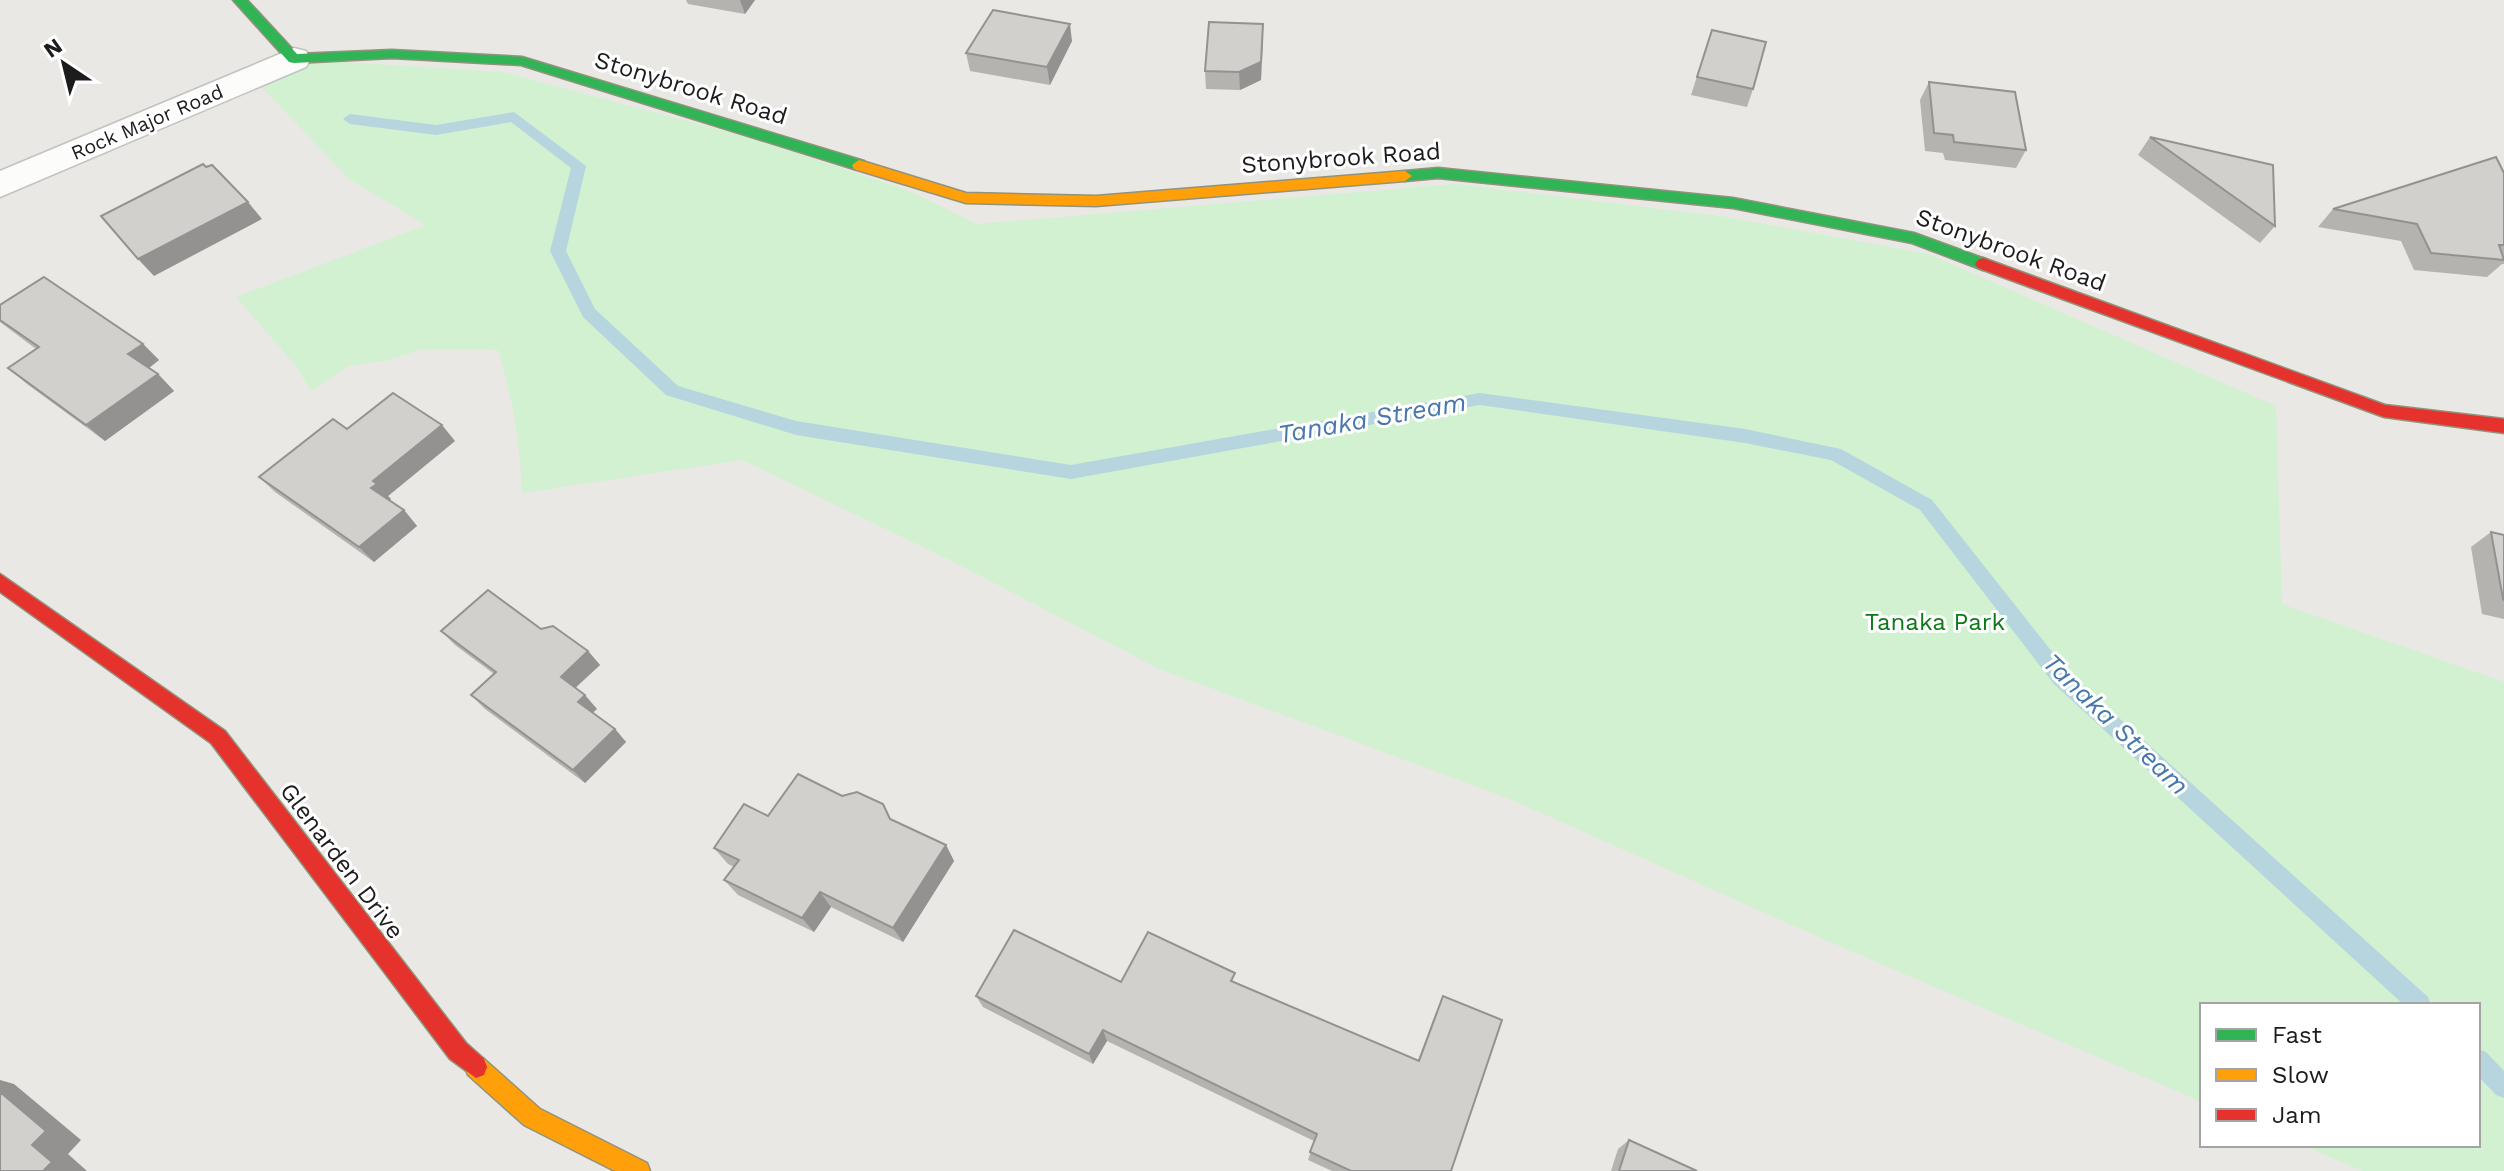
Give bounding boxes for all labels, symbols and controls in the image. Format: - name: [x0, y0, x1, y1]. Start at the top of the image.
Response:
- north arrow: [24, 24, 104, 104]
- text: N: [39, 33, 67, 63]
- street label: Stonybrook Road: [591, 45, 791, 131]
- street label: Rock Major Road: [67, 79, 227, 165]
- street label: Stonybrook Road: [1240, 137, 1442, 179]
- street label: Stonybrook Road: [1912, 203, 2110, 297]
- water label: Tanaka Stream: [1276, 387, 1468, 449]
- park label: Tanaka Park: [1865, 608, 2006, 636]
- water label: Tanaka Stream: [2037, 647, 2195, 801]
- street label: Glenarden Drive: [274, 777, 410, 945]
- legend: [2200, 1003, 2480, 1147]
- text: Fast: [2272, 1021, 2322, 1049]
- text: Slow: [2272, 1061, 2329, 1089]
- text: Jam: [2272, 1101, 2322, 1129]

